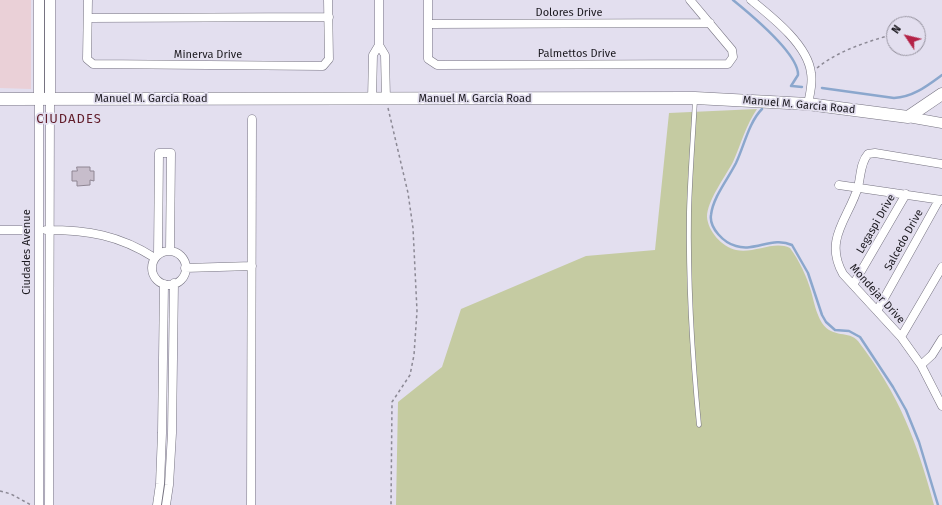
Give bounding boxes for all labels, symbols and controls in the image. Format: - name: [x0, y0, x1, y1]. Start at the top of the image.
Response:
- street label: Dolores Drive: [536, 6, 602, 20]
- north arrow: [886, 16, 926, 56]
- text: N: [889, 23, 904, 36]
- street label: Palmettos Drive: [538, 47, 616, 61]
- street label: Minerva Drive: [174, 48, 242, 62]
- street label: Manuel M. Garcia Road: [94, 92, 208, 106]
- street label: Manuel M. Garcia Road: [418, 92, 532, 106]
- street label: Manuel M. Garcia Road: [742, 93, 856, 117]
- district label: CIUDADES: [36, 111, 102, 127]
- street label: Legaspi Drive: [854, 192, 898, 256]
- street label: Salcedo Drive: [882, 207, 926, 273]
- street label: Ciudades Avenue: [20, 209, 34, 295]
- street label: Mondejar Drive: [847, 261, 907, 327]

